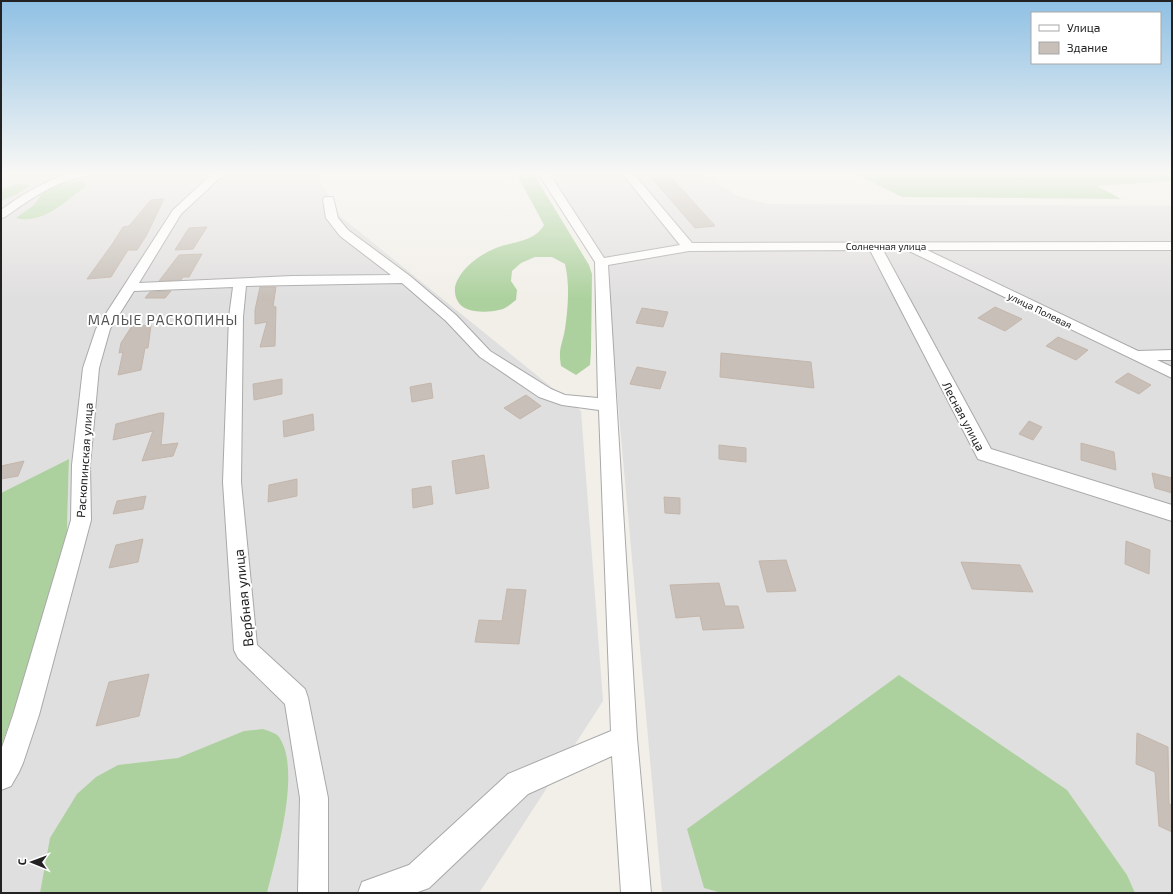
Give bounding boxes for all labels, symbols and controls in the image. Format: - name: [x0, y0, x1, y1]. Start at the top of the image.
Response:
- legend: [1031, 12, 1161, 64]
- text: Улица: [1067, 20, 1100, 34]
- text: Здание: [1067, 40, 1108, 54]
- street label: Солнечная улица: [846, 240, 926, 253]
- street label: улица Полевая: [1005, 289, 1074, 332]
- district label: МАЛЫЕ РАСКОПИНЫ: [88, 311, 238, 328]
- street label: Лесная улица: [939, 379, 988, 454]
- street label: Раскопинская улица: [73, 402, 96, 518]
- street label: Вербная улица: [229, 548, 257, 648]
- north arrow: [12, 842, 52, 882]
- text: С: [15, 858, 28, 865]

